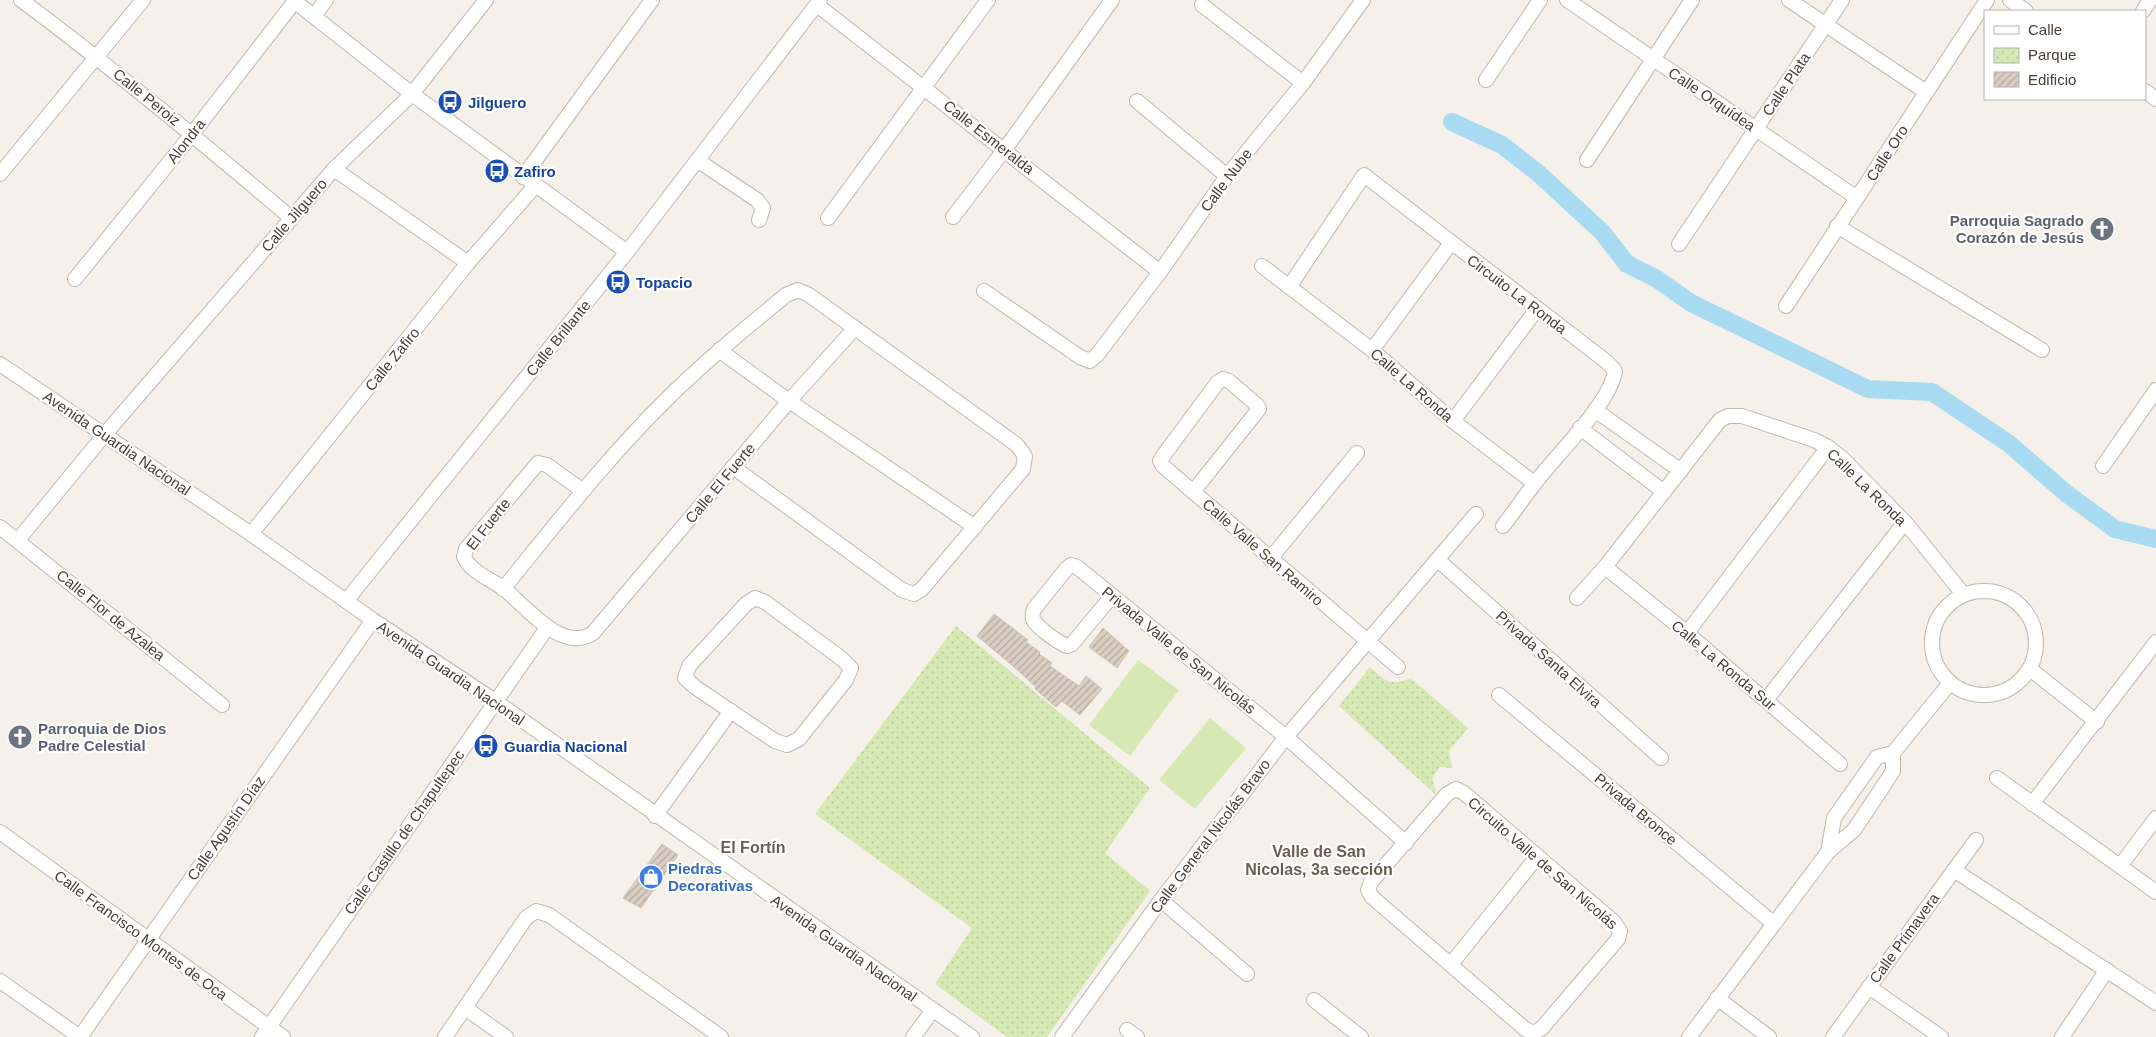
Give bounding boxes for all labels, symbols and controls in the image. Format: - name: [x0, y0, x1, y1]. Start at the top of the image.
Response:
- legend: [1984, 10, 2146, 100]
- text: Calle: [2028, 21, 2062, 38]
- text: Parque: [2028, 46, 2076, 63]
- street label: Calle Plata: [1759, 49, 1814, 119]
- street label: Calle Orquídea: [1665, 64, 1759, 135]
- street label: Calle Peroiz: [110, 65, 184, 129]
- text: Edificio: [2028, 71, 2076, 88]
- bus stop icon: Jilguero: [437, 89, 463, 115]
- place label: Jilguero: [468, 94, 526, 111]
- street label: Calle Esmeralda: [940, 96, 1038, 178]
- street label: Alondra: [163, 115, 209, 167]
- street label: Calle Oro: [1863, 122, 1911, 184]
- street label: Calle Nube: [1197, 145, 1255, 215]
- bus stop icon: Zafiro: [484, 158, 510, 184]
- place label: Zafiro: [514, 163, 556, 180]
- street label: Calle Jilguero: [258, 175, 330, 255]
- place label: Parroquia Sagrado Corazón de Jesús: [1950, 212, 2084, 246]
- church icon: Parroquia Sagrado Corazón de Jesús: [2089, 216, 2115, 242]
- street label: Circuito La Ronda: [1464, 251, 1571, 337]
- bus stop icon: Topacio: [605, 269, 631, 295]
- place label: Topacio: [636, 274, 692, 291]
- street label: Calle Brillante: [522, 297, 594, 379]
- street label: Calle Zafiro: [361, 324, 423, 394]
- street label: Calle La Ronda: [1367, 345, 1457, 426]
- street label: Avenida Guardia Nacional: [40, 387, 194, 499]
- street label: Calle El Fuerte: [682, 440, 758, 526]
- street label: Calle La Ronda: [1824, 445, 1911, 529]
- street label: El Fuerte: [463, 495, 513, 553]
- street label: Calle Valle San Ramiro: [1199, 495, 1327, 609]
- street label: Calle Flor de Azalea: [53, 566, 169, 664]
- street label: Privada Valle de San Nicolás: [1099, 583, 1259, 717]
- street label: Privada Santa Elvira: [1493, 607, 1606, 711]
- street label: Calle La Ronda Sur: [1668, 616, 1780, 714]
- street label: Avenida Guardia Nacional: [374, 617, 528, 729]
- place label: Parroquia de Dios Padre Celestial: [38, 720, 166, 754]
- church icon: Parroquia de Dios Padre Celestial: [7, 724, 33, 750]
- bus stop icon: Guardia Nacional: [473, 733, 499, 759]
- place label: Guardia Nacional: [504, 738, 627, 755]
- street label: Calle Castillo de Chapultepec: [341, 746, 468, 917]
- street label: Calle General Nicolás Bravo: [1147, 756, 1273, 916]
- street label: Privada Bronce: [1591, 770, 1681, 848]
- street label: Calle Agustín Díaz: [184, 773, 268, 883]
- street label: Circuito Valle de San Nicolás: [1465, 794, 1621, 932]
- district label: El Fortín: [721, 839, 785, 856]
- district label: Valle de San Nicolas, 3a sección: [1245, 843, 1393, 878]
- place label: Piedras Decorativas: [668, 860, 753, 894]
- shop icon: Piedras Decorativas: [638, 864, 664, 890]
- street label: Calle Francisco Montes de Oca: [51, 867, 231, 1004]
- street label: Calle Primavera: [1866, 889, 1943, 986]
- street label: Avenida Guardia Nacional: [768, 891, 920, 1005]

